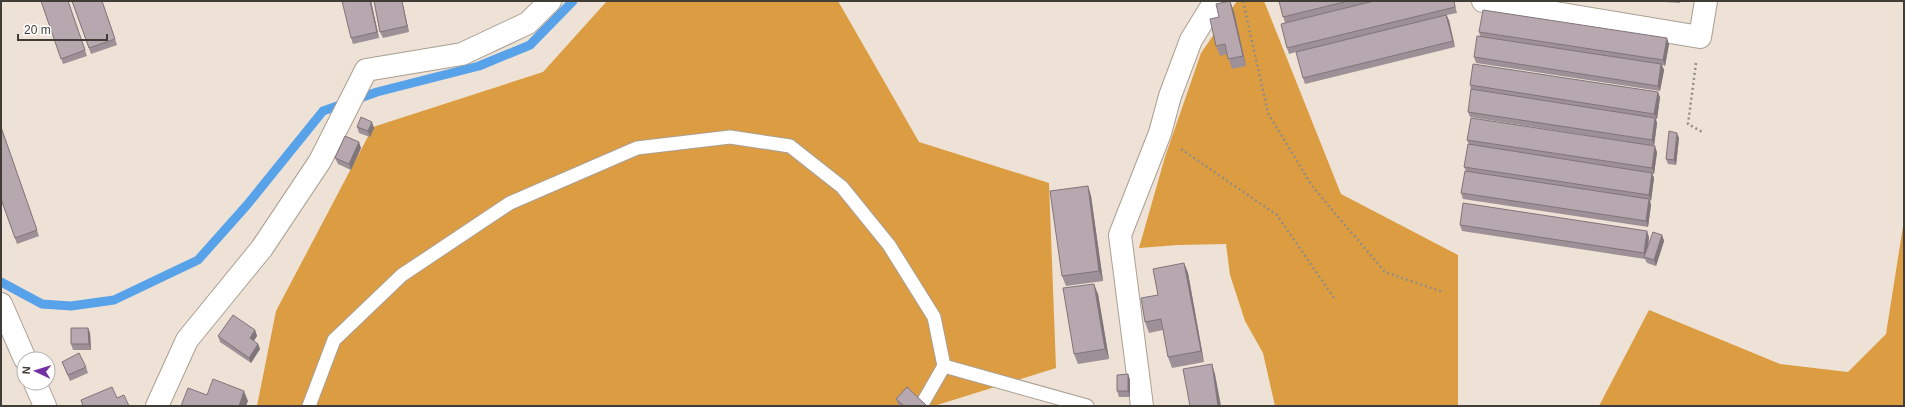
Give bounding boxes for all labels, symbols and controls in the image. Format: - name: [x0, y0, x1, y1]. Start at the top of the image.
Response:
- scale bar: [18, 16, 107, 42]
- text: 20 m: [24, 23, 51, 37]
- north arrow: [16, 351, 56, 391]
- text: N: [20, 366, 32, 375]

